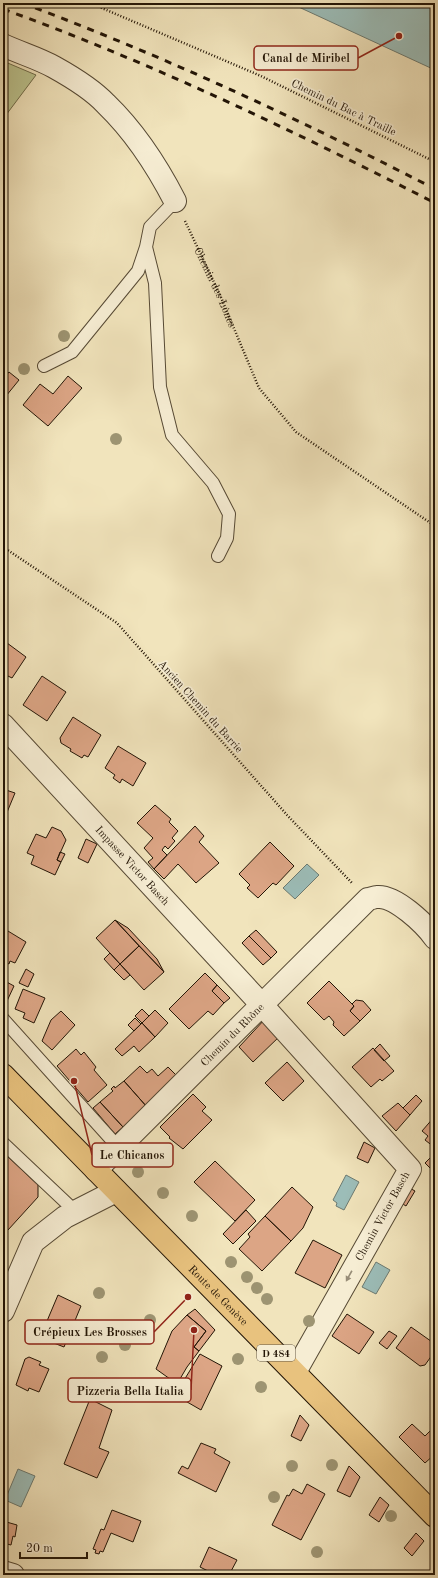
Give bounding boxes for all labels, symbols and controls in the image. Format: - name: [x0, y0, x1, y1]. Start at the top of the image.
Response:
- callout: Canal de Miribel: [254, 46, 358, 70]
- text: Canal de Miribel: [262, 53, 350, 65]
- street label: Chemin du Bac à Traille: [289, 78, 397, 139]
- street label: Chemin des Lônes: [191, 246, 237, 330]
- street label: Ancien Chemin du Barrie: [156, 659, 244, 755]
- street label: Impasse Victor Basch: [92, 825, 171, 908]
- street label: Chemin du Rhône: [199, 1002, 267, 1069]
- callout: Le Chicanos: [92, 1143, 173, 1167]
- text: Le Chicanos: [100, 1150, 164, 1162]
- street label: Chemin Victor Basch: [354, 1170, 412, 1263]
- street label: Route de Genève: [186, 1264, 249, 1328]
- one-way arrow: [346, 1270, 353, 1282]
- callout: Crépieux Les Brosses: [25, 1320, 154, 1344]
- text: Crépieux Les Brosses: [33, 1327, 147, 1339]
- road number: D 484: [257, 1345, 295, 1361]
- callout: Pizzeria Bella Italia: [68, 1378, 191, 1402]
- text: Pizzeria Bella Italia: [76, 1386, 184, 1398]
- scale bar: [20, 1534, 87, 1560]
- text: 20 m: [26, 1543, 53, 1555]

